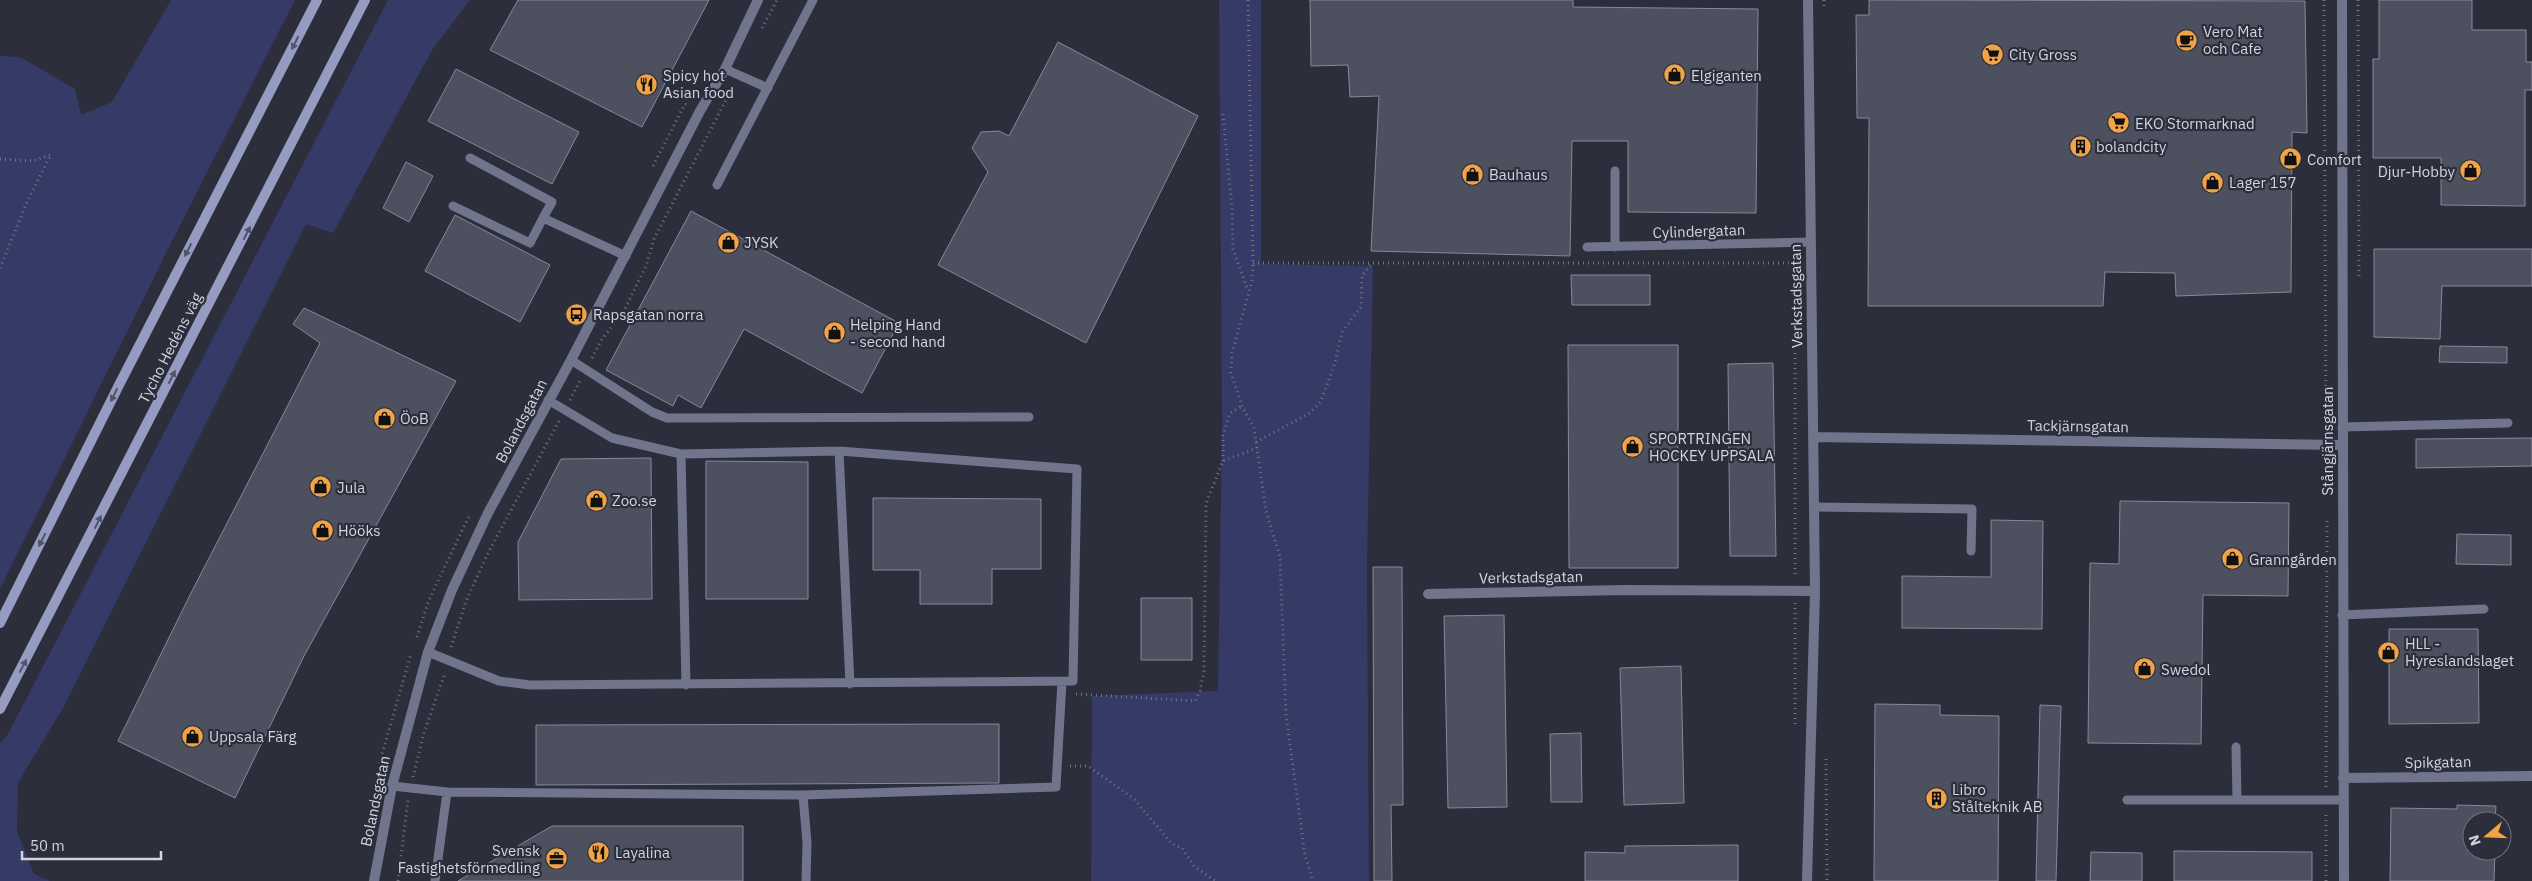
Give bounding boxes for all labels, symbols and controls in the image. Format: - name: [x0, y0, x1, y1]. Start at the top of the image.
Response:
- place label: Vero Mat och Cafe: [2203, 22, 2263, 58]
- cafe icon: Vero Mat och Cafe: [2175, 28, 2199, 52]
- one-way arrow: [291, 36, 299, 51]
- supermarket icon: City Gross: [1981, 42, 2005, 66]
- place label: City Gross: [2009, 45, 2077, 64]
- shop icon: Elgiganten: [1663, 63, 1687, 87]
- place label: Spicy hot Asian food: [663, 66, 734, 102]
- place label: Elgiganten: [1691, 66, 1762, 85]
- restaurant icon: Spicy hot Asian food: [635, 72, 659, 96]
- supermarket icon: EKO Stormarknad: [2107, 111, 2131, 135]
- place label: EKO Stormarknad: [2135, 114, 2255, 133]
- building icon: bolandcity: [2068, 134, 2092, 158]
- place label: bolandcity: [2096, 137, 2167, 156]
- shop icon: Comfort: [2279, 147, 2303, 171]
- place label: Comfort: [2307, 150, 2362, 169]
- shop icon: Djur-Hobby: [2459, 159, 2483, 183]
- shop icon: Bauhaus: [1461, 162, 1485, 186]
- place label: Djur-Hobby: [2378, 162, 2456, 181]
- place label: Bauhaus: [1489, 165, 1548, 184]
- shop icon: Lager 157: [2201, 170, 2225, 194]
- place label: Lager 157: [2229, 173, 2297, 192]
- street label: Cylindergatan: [1652, 220, 1746, 242]
- one-way arrow: [243, 226, 251, 240]
- shop icon: JYSK: [716, 230, 740, 254]
- place label: JYSK: [744, 233, 779, 252]
- one-way arrow: [184, 243, 192, 257]
- street label: Verkstadsgatan: [1786, 244, 1806, 348]
- street label: Tycho Hedéns väg: [134, 289, 206, 407]
- bus stop icon: Rapsgatan norra: [565, 302, 589, 326]
- place label: Rapsgatan norra: [593, 305, 703, 324]
- place label: Helping Hand - second hand: [850, 315, 945, 351]
- shop icon: Helping Hand - second hand: [822, 321, 846, 345]
- one-way arrow: [168, 370, 176, 384]
- street label: Bolandsgatan: [491, 376, 551, 466]
- street label: Stångjärnsgatan: [2318, 386, 2337, 496]
- one-way arrow: [110, 387, 118, 402]
- shop icon: ÖoB: [372, 406, 396, 430]
- place label: ÖoB: [400, 409, 429, 428]
- street label: Tackjärnsgatan: [2027, 416, 2129, 436]
- place label: SPORTRINGEN HOCKEY UPPSALA: [1649, 429, 1774, 465]
- shop icon: SPORTRINGEN HOCKEY UPPSALA: [1621, 435, 1645, 459]
- shop icon: Jula: [309, 475, 333, 499]
- place label: Jula: [337, 478, 365, 497]
- shop icon: Zoo.se: [584, 488, 608, 512]
- place label: Zoo.se: [612, 491, 657, 510]
- one-way arrow: [94, 514, 102, 529]
- shop icon: Hööks: [310, 518, 334, 542]
- place label: Hööks: [338, 521, 380, 540]
- one-way arrow: [37, 533, 45, 547]
- shop icon: Granngården: [2221, 547, 2245, 571]
- place label: Granngården: [2249, 550, 2337, 569]
- street label: Verkstadsgatan: [1479, 567, 1583, 587]
- place label: HLL - Hyreslandslaget: [2405, 634, 2514, 670]
- shop icon: HLL - Hyreslandslaget: [2377, 640, 2401, 664]
- shop icon: Swedol: [2133, 657, 2157, 681]
- one-way arrow: [19, 659, 27, 673]
- place label: Swedol: [2161, 660, 2211, 679]
- shop icon: Uppsala Färg: [181, 724, 205, 748]
- place label: Uppsala Färg: [209, 727, 296, 746]
- street label: Spikgatan: [2405, 752, 2471, 772]
- street label: Bolandsgatan: [356, 754, 394, 848]
- place label: Libro Stålteknik AB: [1952, 780, 2042, 816]
- building icon: Libro Stålteknik AB: [1924, 786, 1948, 810]
- north arrow: [2462, 811, 2512, 861]
- scale bar: [22, 828, 161, 860]
- text: N: [2465, 833, 2485, 848]
- text: 50 m: [30, 836, 65, 855]
- restaurant icon: Layalina: [587, 840, 611, 864]
- place label: Svensk Fastighetsförmedling: [398, 841, 540, 877]
- place label: Layalina: [615, 843, 670, 862]
- office icon: Svensk Fastighetsförmedling: [544, 847, 568, 871]

